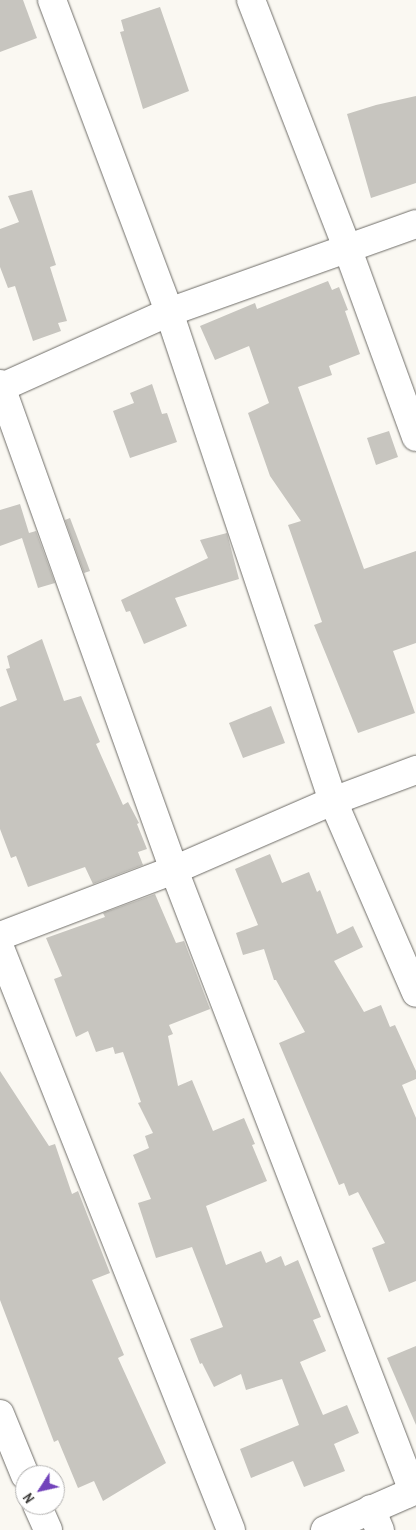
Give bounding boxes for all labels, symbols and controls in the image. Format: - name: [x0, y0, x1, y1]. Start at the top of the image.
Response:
- north arrow: [15, 1465, 65, 1515]
- text: N: [19, 1489, 38, 1507]

